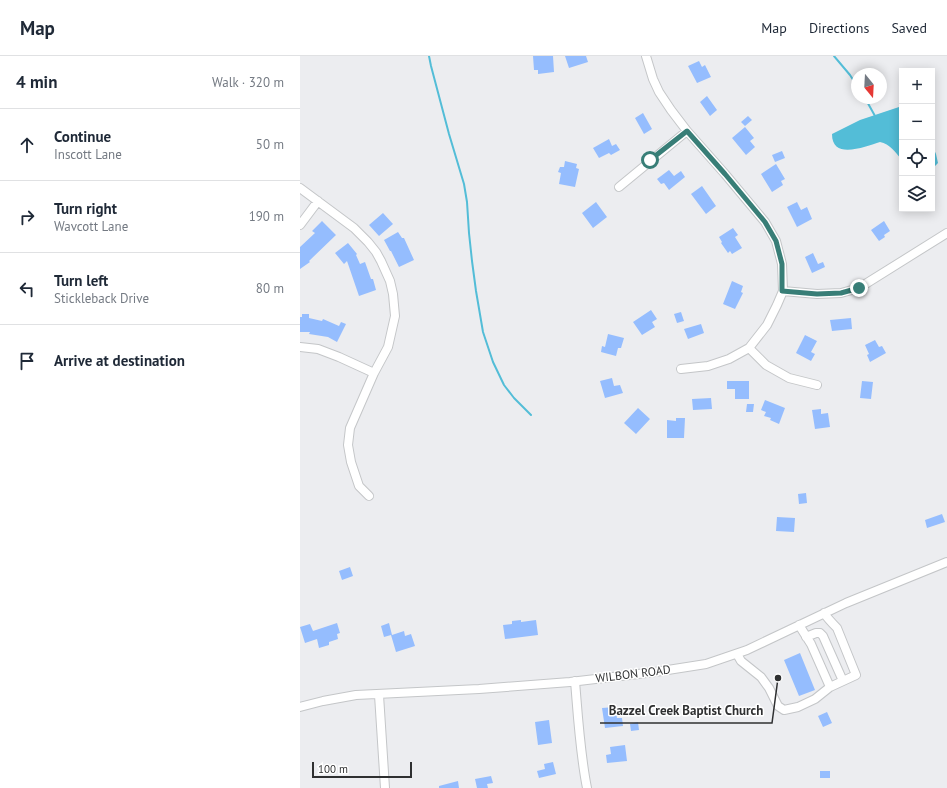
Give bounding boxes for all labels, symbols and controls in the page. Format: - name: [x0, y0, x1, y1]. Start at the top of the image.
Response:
- text: Map: [20, 16, 55, 40]
- text: Map: [761, 19, 787, 37]
- text: Directions: [809, 19, 869, 37]
- text: Saved: [891, 19, 927, 37]
- north arrow: [851, 68, 887, 104]
- map controls: [899, 68, 935, 212]
- button: +: [899, 68, 935, 104]
- text: 4 min: [16, 71, 57, 93]
- text: Walk · 320 m: [212, 74, 284, 91]
- button: −: [899, 104, 935, 140]
- text: Continue: [54, 127, 111, 146]
- icon: ahead: [16, 134, 38, 156]
- text: 50 m: [256, 136, 284, 153]
- button: locate: [899, 140, 935, 176]
- text: Inscott Lane: [54, 146, 122, 163]
- route start: [641, 151, 659, 169]
- button: layers: [899, 176, 935, 212]
- text: Turn right: [54, 199, 117, 218]
- icon: right: [16, 206, 38, 228]
- text: 190 m: [249, 208, 284, 225]
- text: Wavcott Lane: [54, 218, 128, 235]
- text: Turn left: [54, 271, 108, 290]
- icon: left: [16, 278, 38, 300]
- route end: [850, 279, 868, 297]
- text: 80 m: [256, 280, 284, 297]
- text: Stickleback Drive: [54, 290, 149, 307]
- icon: arrive: [16, 350, 38, 372]
- text: Arrive at destination: [54, 351, 185, 370]
- street label: WILBON ROAD: [595, 661, 671, 686]
- callout: Bazzel Creek Baptist Church: [600, 698, 772, 723]
- text: Bazzel Creek Baptist Church: [609, 702, 763, 719]
- scale bar: [312, 760, 412, 779]
- text: 100 m: [318, 762, 348, 776]

